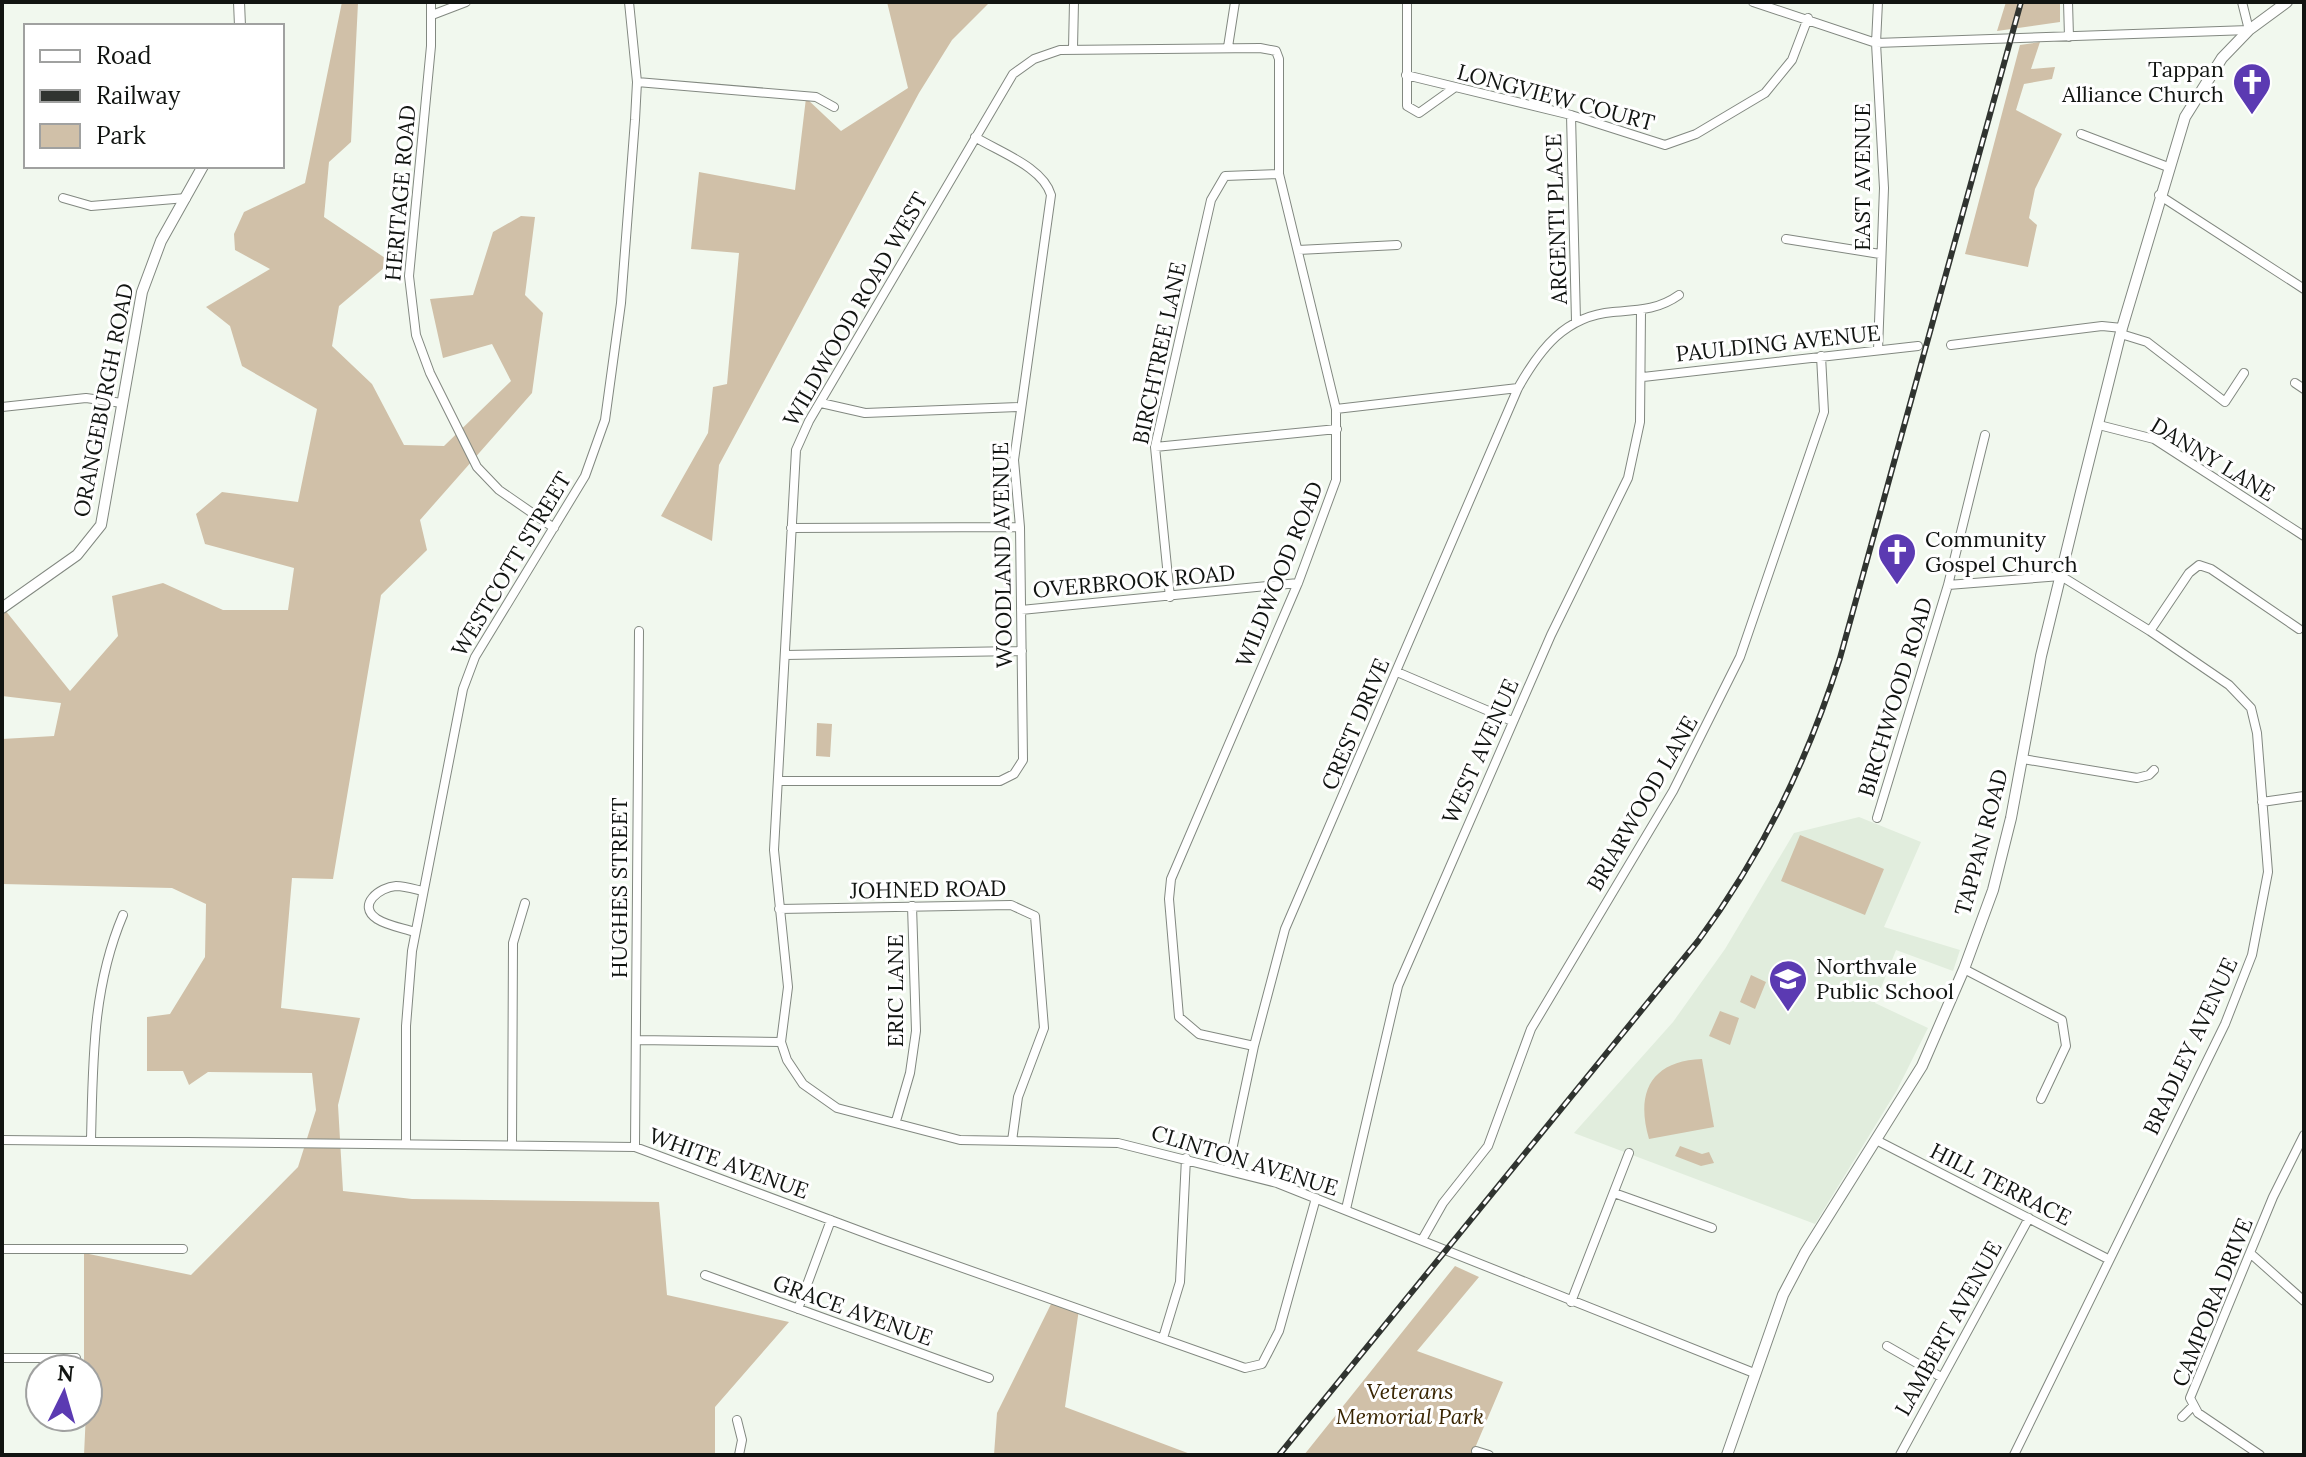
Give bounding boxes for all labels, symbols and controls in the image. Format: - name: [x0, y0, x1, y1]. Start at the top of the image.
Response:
- legend: [24, 24, 284, 168]
- text: Road: [96, 40, 152, 71]
- place label: Tappan Alliance Church: [2061, 55, 2224, 108]
- street label: LONGVIEW COURT: [1454, 57, 1658, 137]
- church icon: Tappan Alliance Church: [2231, 61, 2273, 116]
- text: Railway: [96, 80, 181, 111]
- street label: EAST AVENUE: [1848, 103, 1876, 251]
- street label: HERITAGE ROAD: [378, 104, 422, 282]
- text: Park: [96, 120, 146, 151]
- street label: ARGENTI PLACE: [1539, 133, 1573, 306]
- street label: WILDWOOD ROAD WEST: [776, 187, 934, 431]
- street label: BIRCHTREE LANE: [1126, 259, 1192, 447]
- street label: ORANGEBURGH ROAD: [67, 281, 139, 519]
- street label: PAULDING AVENUE: [1674, 318, 1882, 368]
- street label: DANNY LANE: [2146, 411, 2280, 507]
- street label: WOODLAND AVENUE: [986, 442, 1018, 668]
- street label: WESTCOTT STREET: [445, 467, 577, 661]
- street label: WILDWOOD ROAD: [1229, 477, 1329, 671]
- place label: Community Gospel Church: [1925, 525, 2078, 578]
- church icon: Community Gospel Church: [1876, 531, 1918, 586]
- street label: OVERBROOK ROAD: [1032, 558, 1236, 604]
- street label: BIRCHWOOD ROAD: [1851, 594, 1939, 800]
- street label: CREST DRIVE: [1315, 654, 1395, 794]
- street label: WEST AVENUE: [1436, 674, 1524, 828]
- street label: BRIARWOOD LANE: [1580, 710, 1704, 896]
- street label: TAPPAN ROAD: [1948, 766, 2014, 918]
- street label: HUGHES STREET: [605, 797, 633, 979]
- street label: JOHNED ROAD: [849, 874, 1006, 904]
- street label: ERIC LANE: [881, 934, 909, 1048]
- place label: Northvale Public School: [1816, 952, 1954, 1005]
- street label: BRADLEY AVENUE: [2137, 953, 2243, 1139]
- school or university icon: Northvale Public School: [1767, 958, 1809, 1013]
- street label: CLINTON AVENUE: [1148, 1118, 1342, 1202]
- street label: WHITE AVENUE: [645, 1121, 813, 1205]
- street label: HILL TERRACE: [1926, 1136, 2076, 1232]
- street label: CAMPORA DRIVE: [2165, 1213, 2259, 1391]
- street label: LAMBERT AVENUE: [1888, 1236, 2008, 1420]
- street label: GRACE AVENUE: [769, 1268, 937, 1352]
- north arrow: [24, 1353, 104, 1433]
- text: N: [56, 1358, 75, 1388]
- park label: Veterans Memorial Park: [1336, 1377, 1484, 1430]

